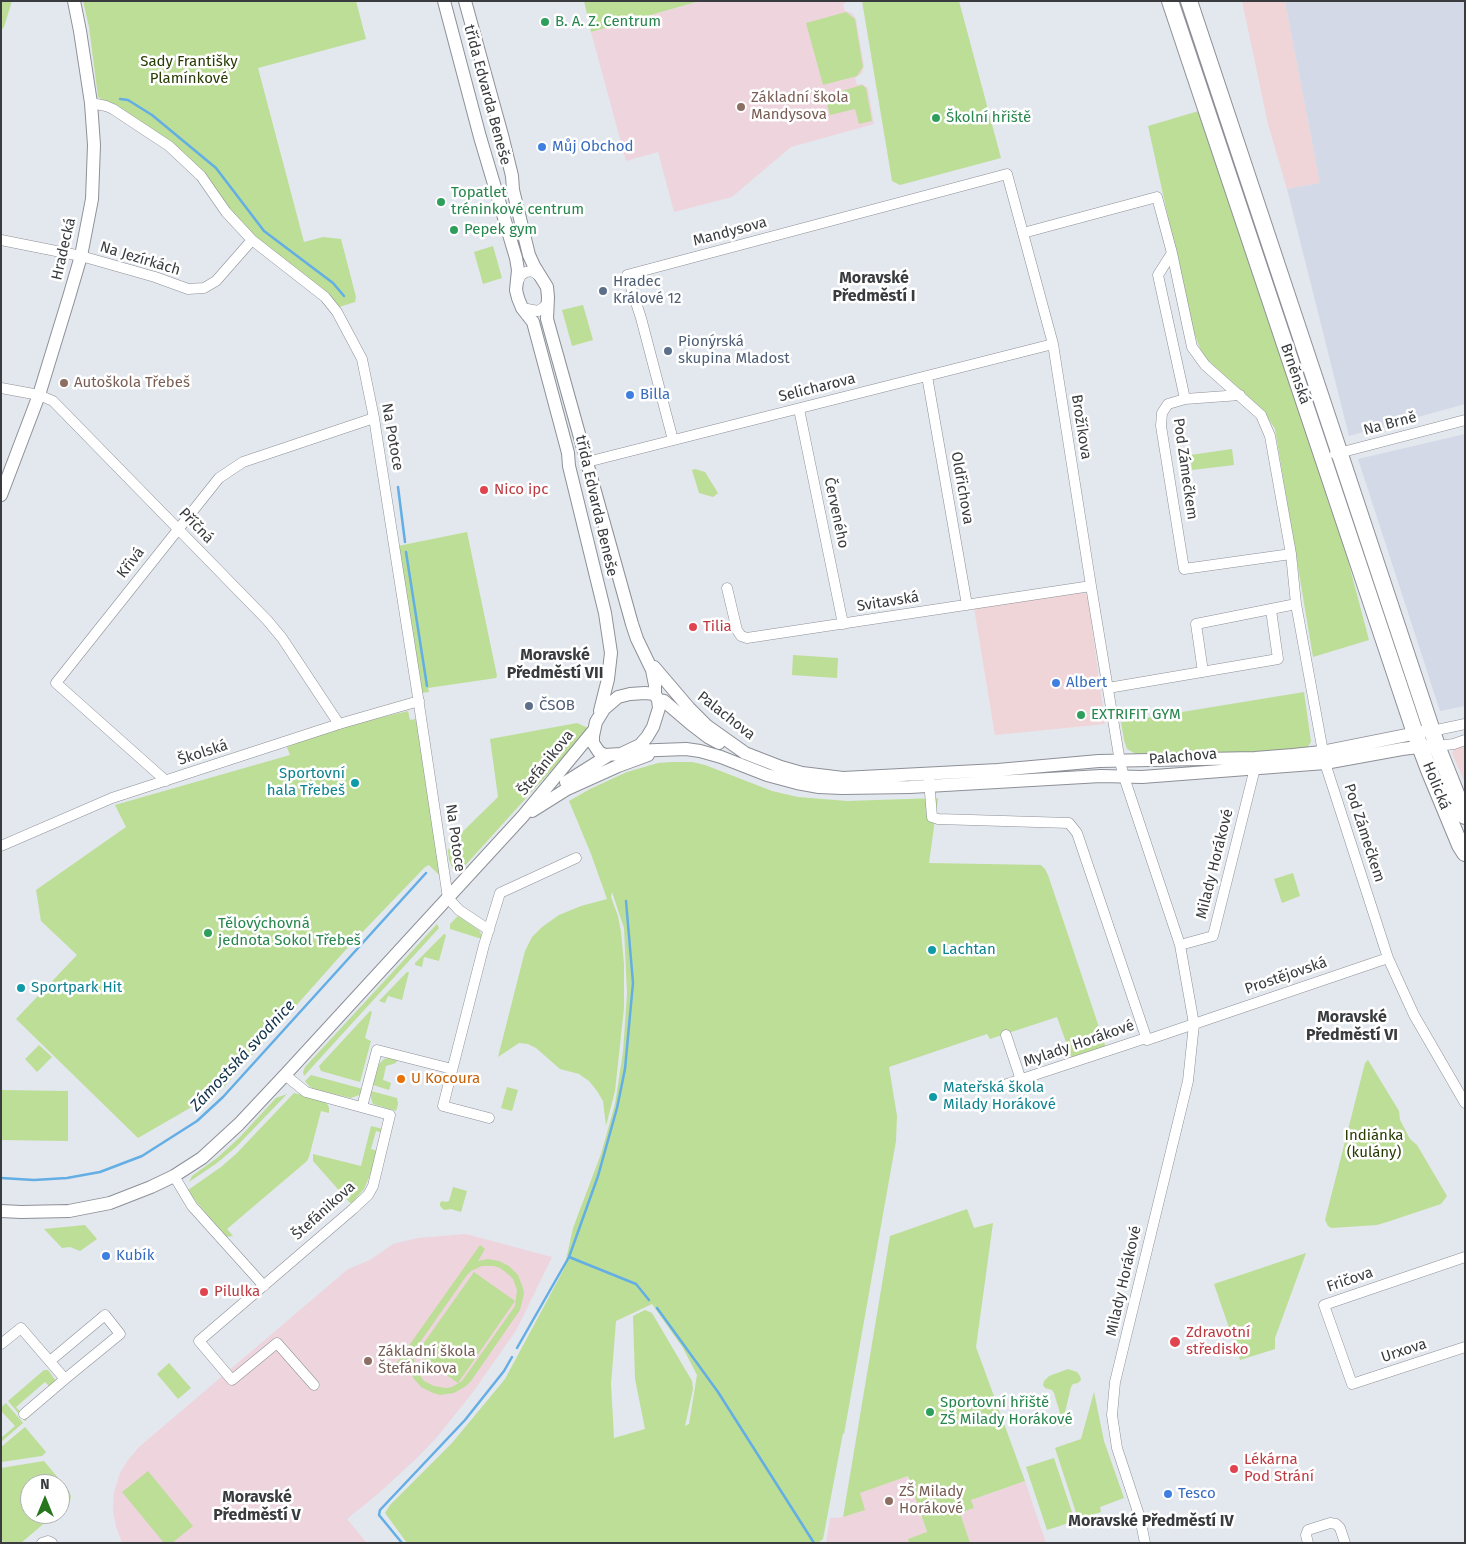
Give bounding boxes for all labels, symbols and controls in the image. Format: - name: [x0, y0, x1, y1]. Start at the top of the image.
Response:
- place label: B. A. Z. Centrum: [555, 13, 661, 31]
- marker: B. A. Z. Centrum: [539, 16, 551, 28]
- street label: třída Edvarda Beneše: [460, 23, 514, 167]
- park label: Sady Františky Plamínkové: [140, 53, 238, 88]
- place label: Základní škola Mandysova: [751, 89, 849, 124]
- marker: Základní škola Mandysova: [735, 101, 747, 113]
- place label: Školní hřiště: [946, 109, 1031, 127]
- marker: Školní hřiště: [930, 112, 942, 124]
- place label: Můj Obchod: [552, 138, 634, 156]
- marker: Můj Obchod: [536, 141, 548, 153]
- place label: Topatlet tréninkové centrum: [451, 184, 584, 219]
- marker: Topatlet tréninkové centrum: [435, 196, 447, 208]
- street label: Mandysova: [691, 213, 769, 251]
- street label: Hradecká: [48, 216, 80, 282]
- place label: Pepek gym: [464, 221, 537, 239]
- marker: Pepek gym: [448, 224, 460, 236]
- street label: Na Jezírkách: [98, 238, 182, 280]
- district label: Moravské Předměstí I: [833, 269, 915, 307]
- place label: Hradec Králové 12: [613, 273, 682, 308]
- marker: Hradec Králové 12: [597, 285, 609, 297]
- place label: Pionýrská skupina Mladost: [678, 333, 790, 368]
- street label: Brněnská: [1276, 341, 1314, 407]
- marker: Pionýrská skupina Mladost: [662, 345, 674, 357]
- street label: Selicharova: [777, 370, 857, 406]
- place label: Autoškola Třebeš: [74, 374, 190, 392]
- marker: Autoškola Třebeš: [58, 377, 70, 389]
- place label: Billa: [640, 386, 670, 404]
- marker: Billa: [624, 389, 636, 401]
- street label: Brožíkova: [1067, 393, 1095, 461]
- street label: Na Potoce: [377, 402, 407, 472]
- street label: Na Brně: [1361, 408, 1419, 440]
- street label: Pod Zámečkem: [1169, 417, 1201, 521]
- street label: třída Edvarda Beneše: [571, 434, 621, 578]
- street label: Oldřichova: [947, 450, 977, 526]
- street label: Červeného: [820, 476, 852, 550]
- place label: Nico ipc: [494, 481, 548, 499]
- marker: Nico ipc: [478, 484, 490, 496]
- street label: Příčná: [175, 504, 217, 548]
- street label: Křivá: [113, 544, 149, 582]
- street label: Svitavská: [856, 588, 920, 616]
- place label: Tilia: [703, 618, 732, 636]
- marker: Tilia: [687, 621, 699, 633]
- district label: Moravské Předměstí VII: [507, 646, 603, 684]
- place label: Albert: [1066, 674, 1107, 692]
- marker: Albert: [1050, 677, 1062, 689]
- street label: Palachova: [694, 688, 758, 744]
- place label: ČSOB: [539, 697, 575, 715]
- marker: ČSOB: [523, 700, 535, 712]
- place label: EXTRIFIT GYM: [1091, 706, 1181, 724]
- marker: EXTRIFIT GYM: [1075, 709, 1087, 721]
- street label: Štefánikova: [514, 727, 578, 799]
- street label: Školská: [176, 736, 230, 770]
- street label: Palachova: [1148, 745, 1218, 769]
- street label: Holická: [1418, 759, 1454, 813]
- place label: Sportovní hala Třebeš: [267, 765, 345, 800]
- marker: Sportovní hala Třebeš: [349, 777, 361, 789]
- street label: Pod Zámečkem: [1340, 781, 1388, 885]
- street label: Na Potoce: [441, 803, 469, 873]
- street label: Milady Horákové: [1193, 807, 1237, 921]
- place label: Tělovýchovná jednota Sokol Třebeš: [218, 915, 361, 950]
- marker: Tělovýchovná jednota Sokol Třebeš: [202, 927, 214, 939]
- place label: Lachtan: [942, 941, 996, 959]
- marker: Lachtan: [926, 944, 938, 956]
- street label: Prostějovská: [1243, 954, 1329, 998]
- place label: Sportpark Hit: [31, 979, 122, 997]
- marker: Sportpark Hit: [15, 982, 27, 994]
- water label: Zámostská svodnice: [187, 996, 299, 1116]
- district label: Moravské Předměstí VI: [1306, 1008, 1398, 1046]
- street label: Mylady Horákové: [1021, 1017, 1137, 1071]
- place label: U Kocoura: [411, 1070, 480, 1088]
- marker: U Kocoura: [395, 1073, 407, 1085]
- place label: Mateřská škola Milady Horákové: [943, 1079, 1056, 1114]
- marker: Mateřská škola Milady Horákové: [927, 1091, 939, 1103]
- park label: Indiánka (kulány): [1345, 1127, 1403, 1162]
- street label: Štefánikova: [289, 1178, 359, 1244]
- street label: Milady Horákové: [1103, 1224, 1145, 1338]
- place label: Kubík: [116, 1247, 154, 1265]
- marker: Kubík: [100, 1250, 112, 1262]
- street label: Fričova: [1325, 1264, 1375, 1296]
- place label: Pilulka: [214, 1283, 260, 1301]
- marker: Pilulka: [198, 1286, 210, 1298]
- place label: Zdravotní středisko: [1186, 1324, 1250, 1359]
- marker: Zdravotní středisko: [1168, 1335, 1182, 1349]
- street label: Urxova: [1379, 1335, 1429, 1367]
- place label: Základní škola Štefánikova: [378, 1343, 476, 1378]
- marker: Základní škola Štefánikova: [362, 1355, 374, 1367]
- place label: Sportovní hřiště ZŠ Milady Horákové: [940, 1394, 1073, 1429]
- marker: Sportovní hřiště ZŠ Milady Horákové: [924, 1406, 936, 1418]
- place label: Lékárna Pod Strání: [1244, 1451, 1314, 1486]
- marker: Lékárna Pod Strání: [1228, 1463, 1240, 1475]
- north arrow: [20, 1474, 70, 1524]
- text: N: [40, 1476, 50, 1493]
- place label: ZŠ Milady Horákové: [899, 1483, 963, 1518]
- place label: Tesco: [1178, 1485, 1216, 1503]
- district label: Moravské Předměstí V: [213, 1488, 301, 1526]
- marker: Tesco: [1162, 1488, 1174, 1500]
- marker: ZŠ Milady Horákové: [883, 1495, 895, 1507]
- district label: Moravské Předměstí IV: [1068, 1512, 1234, 1532]

